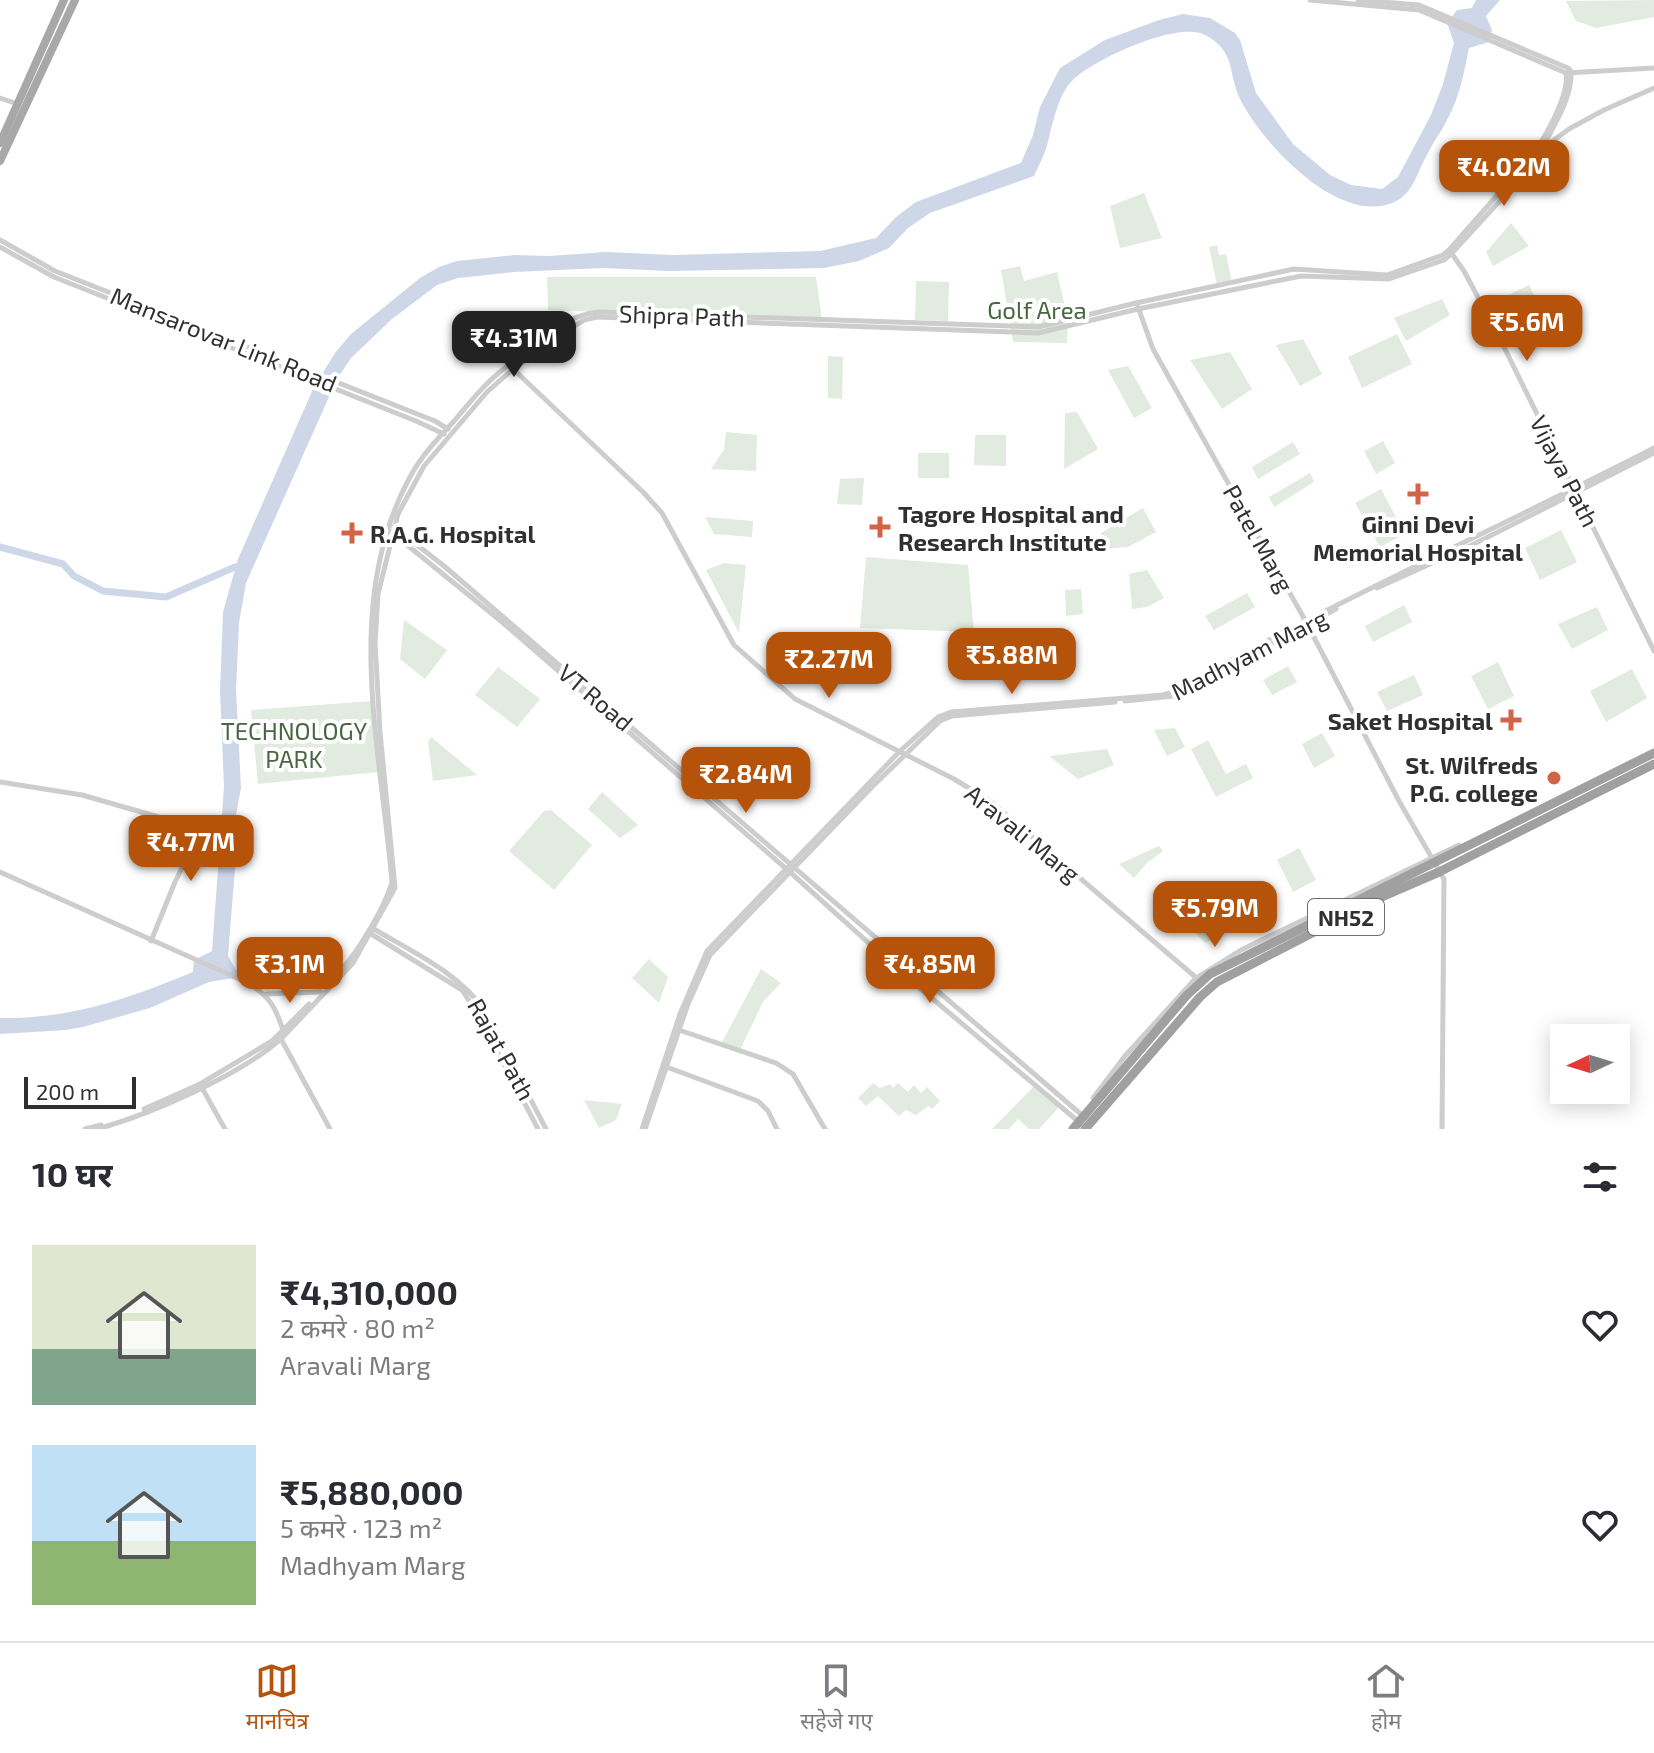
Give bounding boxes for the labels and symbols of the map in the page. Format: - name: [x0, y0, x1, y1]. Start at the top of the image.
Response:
- pin: ₹4.02M: [1439, 140, 1569, 208]
- street label: Mansarovar Link Road: [107, 280, 341, 398]
- park label: Golf Area: [987, 295, 1087, 324]
- pin: ₹5.6M: [1471, 295, 1583, 363]
- street label: Shipra Path: [619, 298, 745, 332]
- pin: ₹4.31M: [449, 311, 579, 379]
- street label: Vijaya Path: [1525, 410, 1605, 532]
- street label: Patel Marg: [1218, 479, 1300, 597]
- marker: Ginni Devi Memorial Hospital: [1407, 483, 1429, 505]
- place label: Tagore Hospital and Research Institute: [898, 499, 1124, 556]
- place label: Ginni Devi Memorial Hospital: [1313, 509, 1523, 566]
- marker: Tagore Hospital and Research Institute: [869, 516, 891, 538]
- place label: R.A.G. Hospital: [370, 519, 535, 548]
- marker: R.A.G. Hospital: [341, 522, 363, 544]
- street label: Madhyam Marg: [1166, 602, 1332, 706]
- pin: ₹5.88M: [947, 628, 1077, 696]
- pin: ₹2.27M: [764, 632, 894, 700]
- street label: VT Road: [553, 657, 639, 737]
- place label: Saket Hospital: [1328, 706, 1493, 735]
- marker: Saket Hospital: [1500, 709, 1522, 731]
- park label: TECHNOLOGY PARK: [221, 716, 368, 773]
- pin: ₹2.84M: [681, 747, 811, 815]
- place label: St. Wilfreds P.G. college: [1405, 750, 1538, 807]
- marker: St. Wilfreds P.G. college: [1545, 769, 1563, 787]
- street label: Aravali Marg: [960, 778, 1086, 888]
- pin: ₹4.77M: [126, 815, 256, 883]
- pin: ₹5.79M: [1150, 881, 1280, 949]
- road number: NH52: [1308, 899, 1384, 935]
- pin: ₹3.1M: [234, 937, 346, 1005]
- pin: ₹4.85M: [865, 937, 995, 1005]
- street label: Rajat Path: [462, 993, 542, 1105]
- north arrow: [1550, 1024, 1630, 1104]
- scale bar: [24, 1073, 136, 1109]

